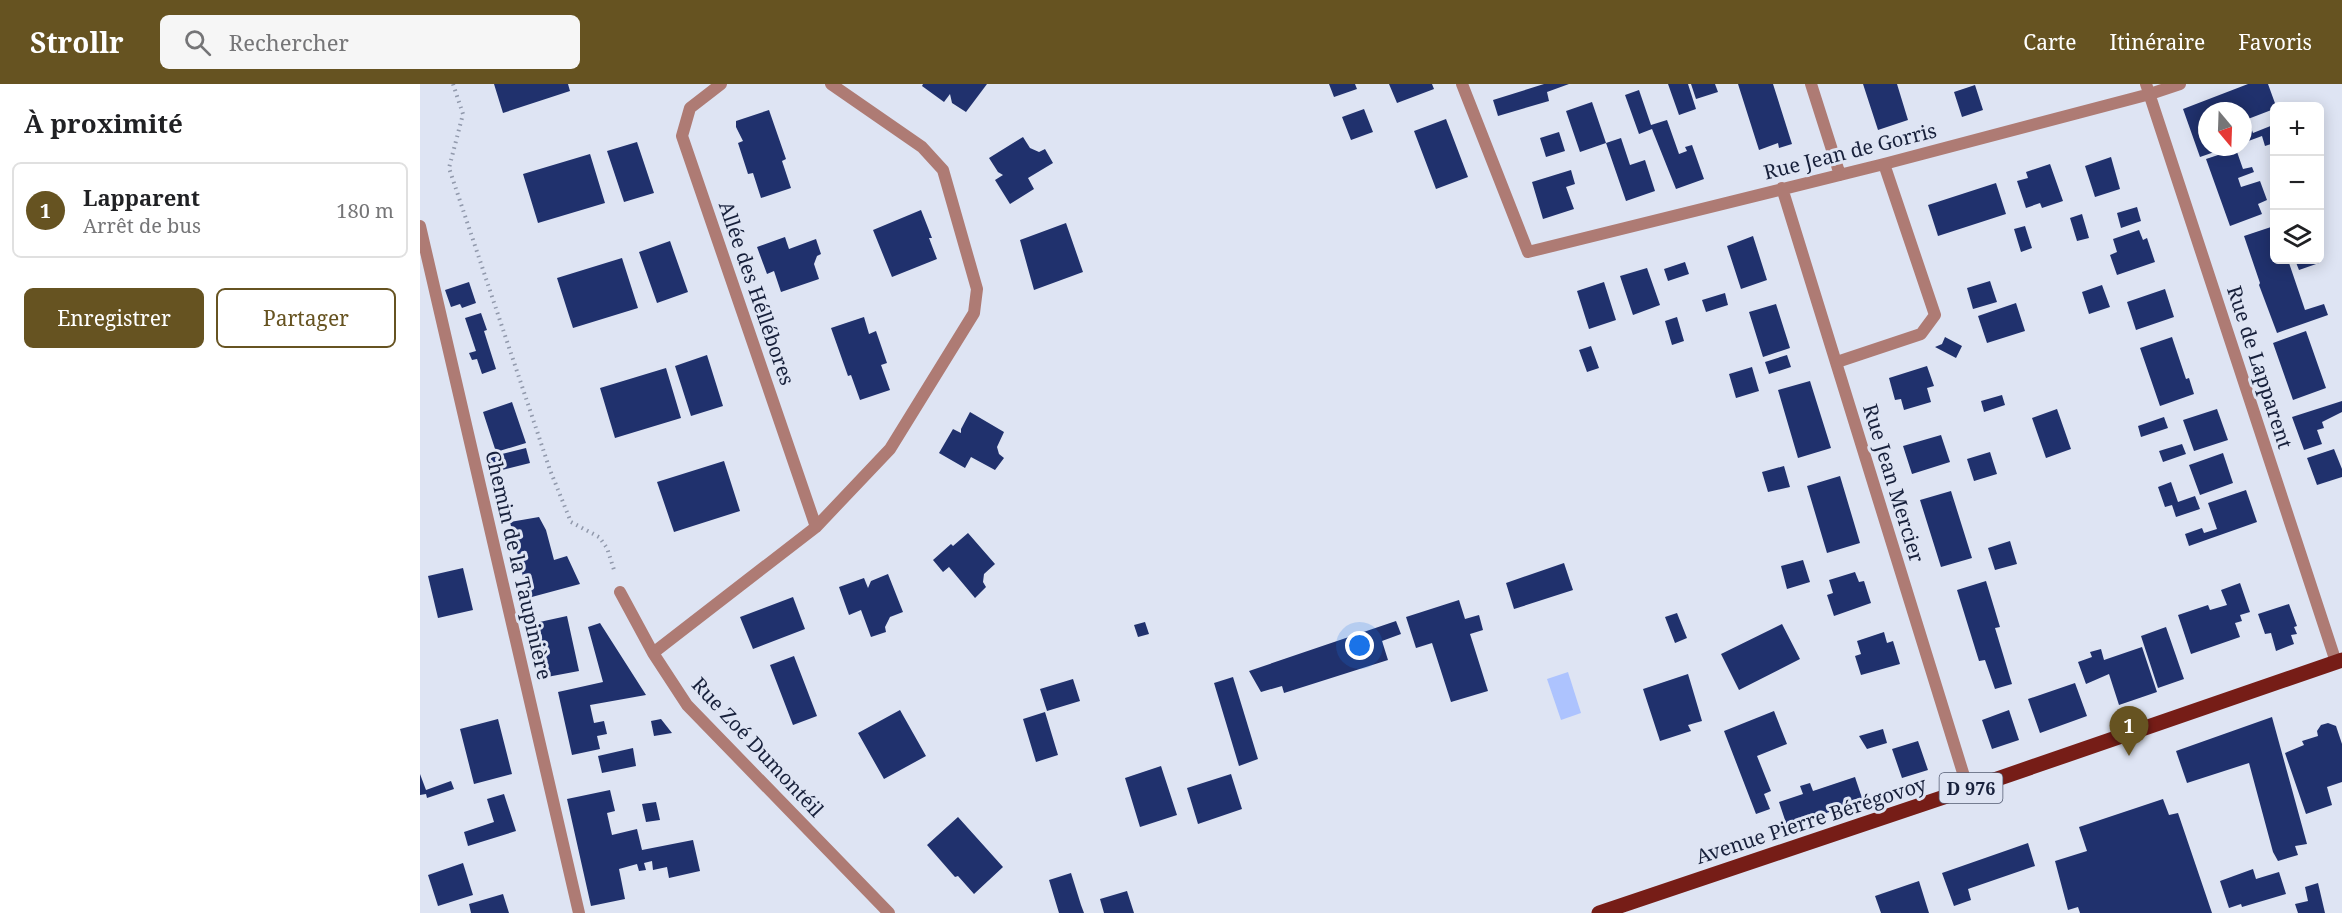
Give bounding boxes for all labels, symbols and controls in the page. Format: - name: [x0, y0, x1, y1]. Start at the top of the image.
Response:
- search box: [160, 15, 580, 69]
- text: Strollr: [30, 23, 124, 61]
- icon: search: [181, 26, 214, 59]
- text: Rechercher: [229, 27, 349, 57]
- text: Carte: [2023, 28, 2077, 56]
- text: Itinéraire: [2110, 28, 2205, 56]
- text: Favoris: [2238, 28, 2312, 56]
- north arrow: [2198, 102, 2252, 156]
- map controls: [2270, 102, 2324, 264]
- button: +: [2270, 102, 2324, 156]
- text: À proximité: [24, 105, 183, 141]
- street label: Rue Jean de Gorris: [1761, 116, 1939, 186]
- button: −: [2270, 156, 2324, 210]
- text: Lapparent: [83, 182, 200, 212]
- text: 1: [40, 197, 51, 224]
- text: 180 m: [336, 197, 394, 224]
- street label: Allée des Héllébores: [713, 197, 801, 389]
- button: layers: [2270, 210, 2324, 264]
- text: Arrêt de bus: [83, 212, 201, 239]
- street label: Rue de Lapparent: [2221, 282, 2299, 452]
- button: Enregistrer: [24, 288, 204, 348]
- button: Partager: [216, 288, 396, 348]
- street label: Rue Jean Mercier: [1857, 401, 1931, 566]
- street label: Chemin de la Taupinière: [479, 448, 559, 682]
- your location: [1345, 631, 1374, 660]
- street label: Rue Zoé Dumontéil: [686, 671, 830, 823]
- pin: 1: [2110, 706, 2148, 756]
- street label: Avenue Pierre Bérégovoy: [1692, 770, 1930, 870]
- road number: D 976: [1940, 773, 2002, 803]

